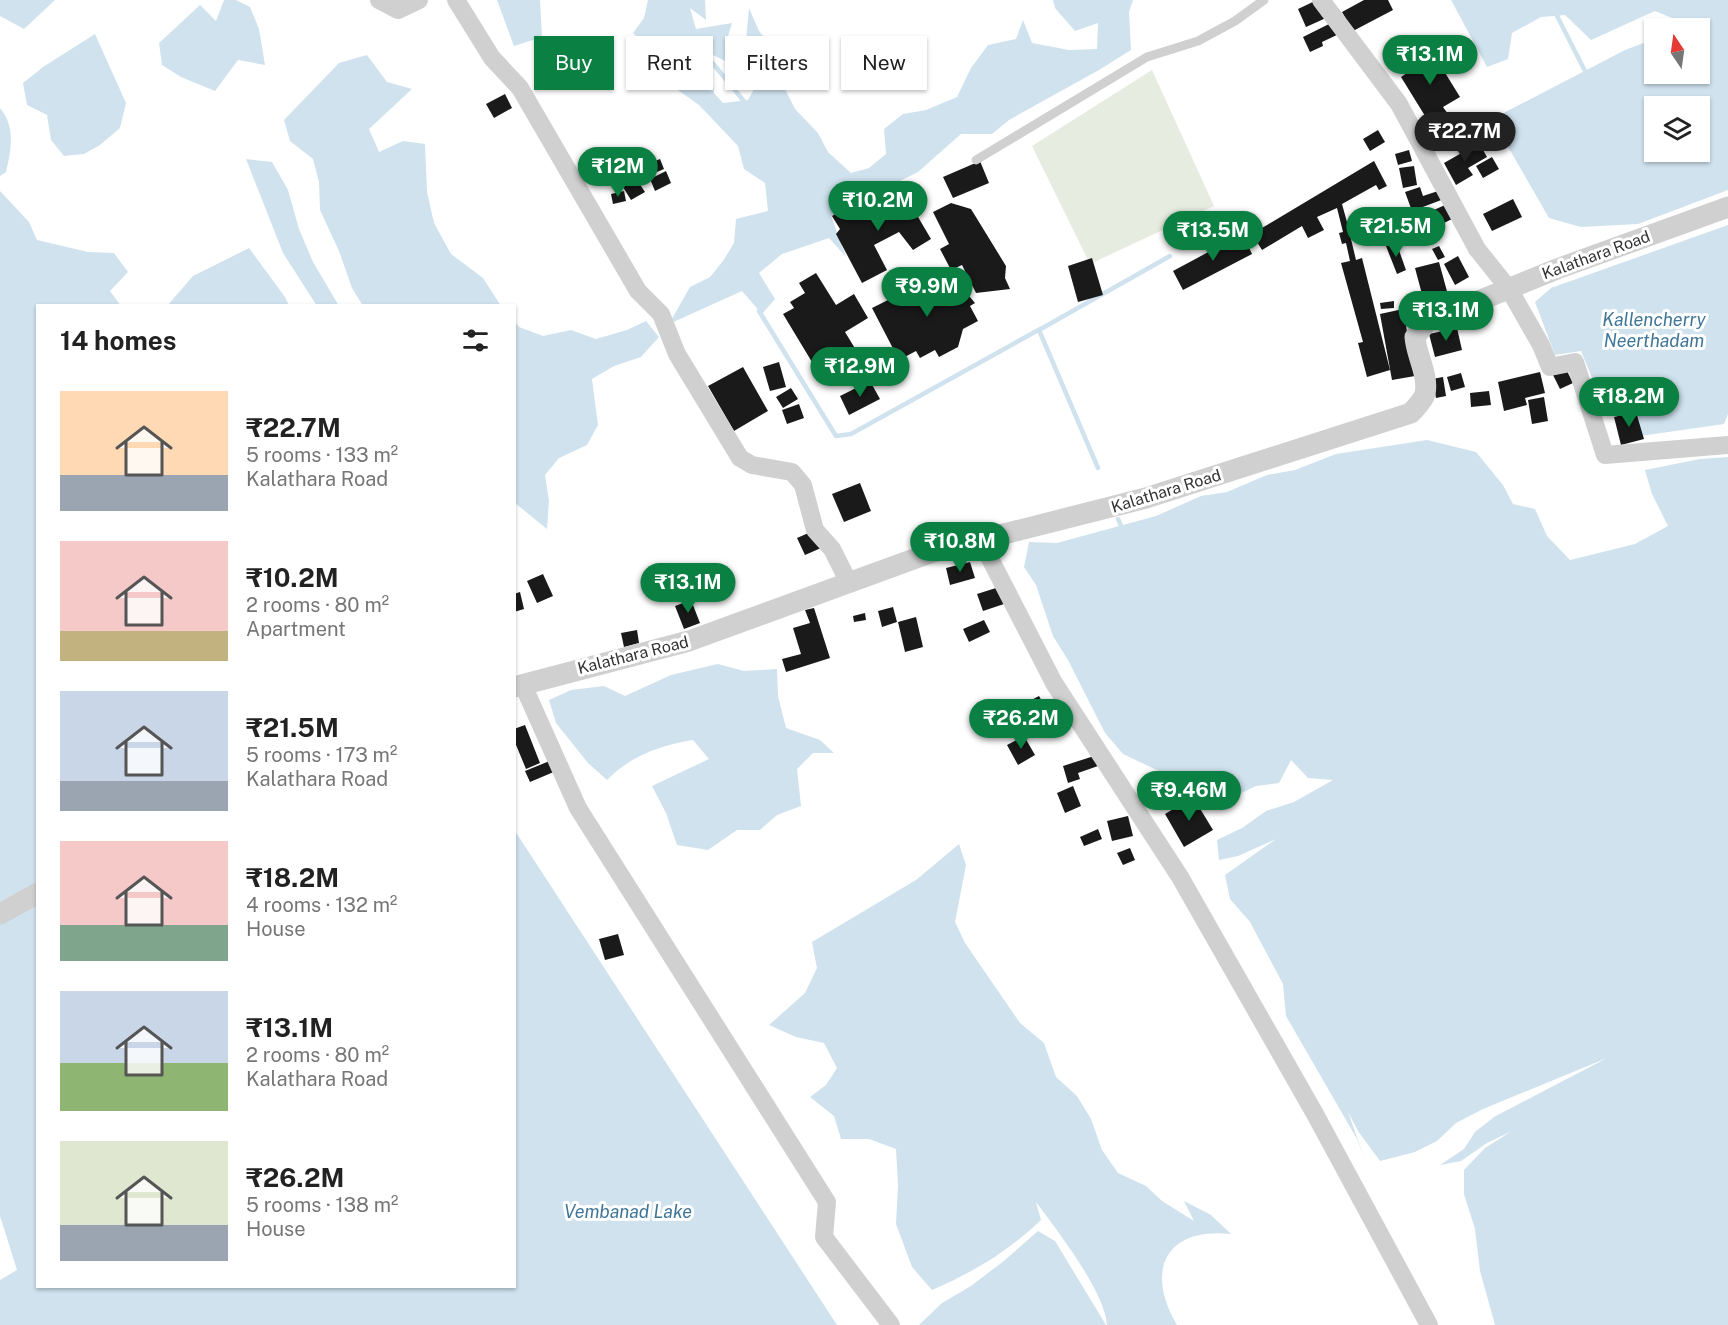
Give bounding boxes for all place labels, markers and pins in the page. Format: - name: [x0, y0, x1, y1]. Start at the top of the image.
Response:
- pin: ₹13.1M: [1381, 35, 1479, 86]
- pin: ₹22.7M: [1416, 112, 1514, 163]
- pin: ₹12M: [582, 147, 654, 198]
- pin: ₹10.2M: [829, 181, 927, 232]
- pin: ₹21.5M: [1347, 207, 1445, 258]
- pin: ₹13.5M: [1164, 211, 1262, 262]
- pin: ₹9.9M: [885, 267, 969, 318]
- pin: ₹13.1M: [1397, 291, 1495, 342]
- pin: ₹12.9M: [811, 347, 909, 398]
- pin: ₹18.2M: [1580, 377, 1678, 428]
- pin: ₹10.8M: [911, 522, 1009, 573]
- pin: ₹13.1M: [639, 563, 737, 614]
- pin: ₹26.2M: [972, 699, 1070, 750]
- pin: ₹9.46M: [1140, 771, 1238, 822]

